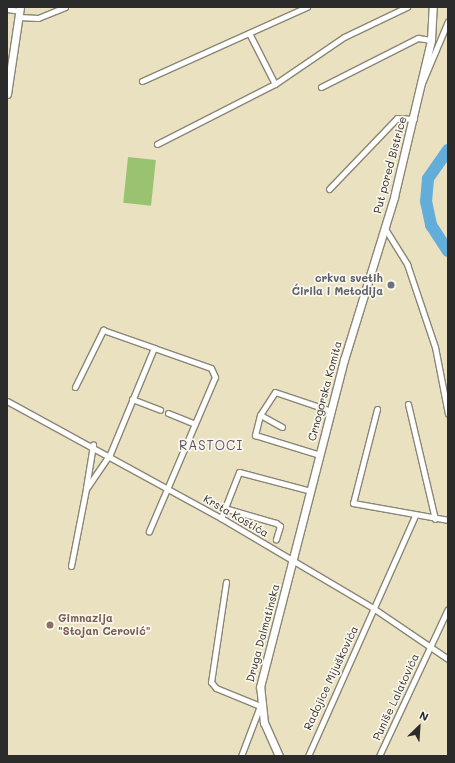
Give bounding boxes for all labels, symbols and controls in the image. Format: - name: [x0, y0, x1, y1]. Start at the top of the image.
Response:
- street label: Put pored Bistrice: [371, 115, 409, 215]
- place label: crkva svetih Ćirila i Metodija: [292, 272, 383, 298]
- marker: crkva svetih Ćirila i Metodija: [386, 280, 396, 290]
- street label: Crnogorska Komita: [305, 340, 345, 442]
- district label: RASTOCI: [179, 437, 243, 453]
- street label: Krsta Kostića: [201, 492, 271, 540]
- street label: Druga Dalmatinska: [244, 583, 282, 683]
- place label: Gimnazija "Stojan Cerović": [58, 612, 151, 638]
- marker: Gimnazija "Stojan Cerović": [45, 620, 55, 630]
- street label: Radojice Mijuškovića: [301, 624, 361, 732]
- street label: Puniše Lalatovića: [370, 652, 422, 742]
- north arrow: [399, 707, 439, 747]
- text: N: [417, 707, 431, 724]

